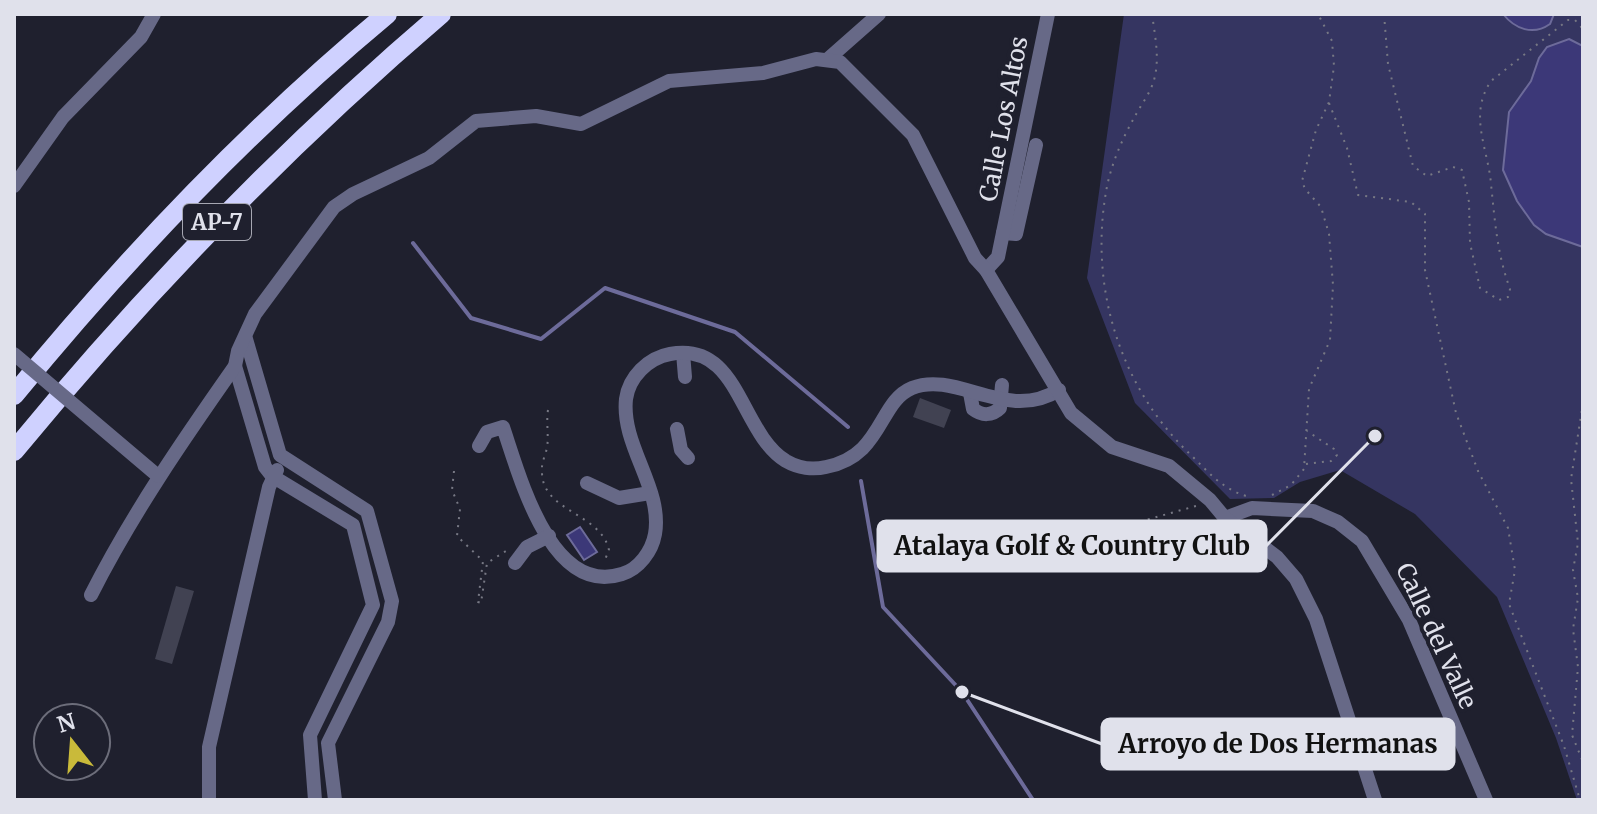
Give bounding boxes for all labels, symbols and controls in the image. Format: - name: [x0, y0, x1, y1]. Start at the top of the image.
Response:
- street label: Calle Los Altos: [972, 34, 1035, 204]
- road number: AP-7: [183, 204, 251, 240]
- callout: Atalaya Golf & Country Club: [878, 521, 1266, 571]
- text: Atalaya Golf & Country Club: [893, 529, 1250, 562]
- street label: Calle del Valle: [1389, 558, 1484, 714]
- north arrow: [32, 702, 112, 782]
- text: N: [54, 707, 79, 739]
- callout: Arroyo de Dos Hermanas: [1102, 719, 1454, 769]
- text: Arroyo de Dos Hermanas: [1117, 727, 1438, 760]

